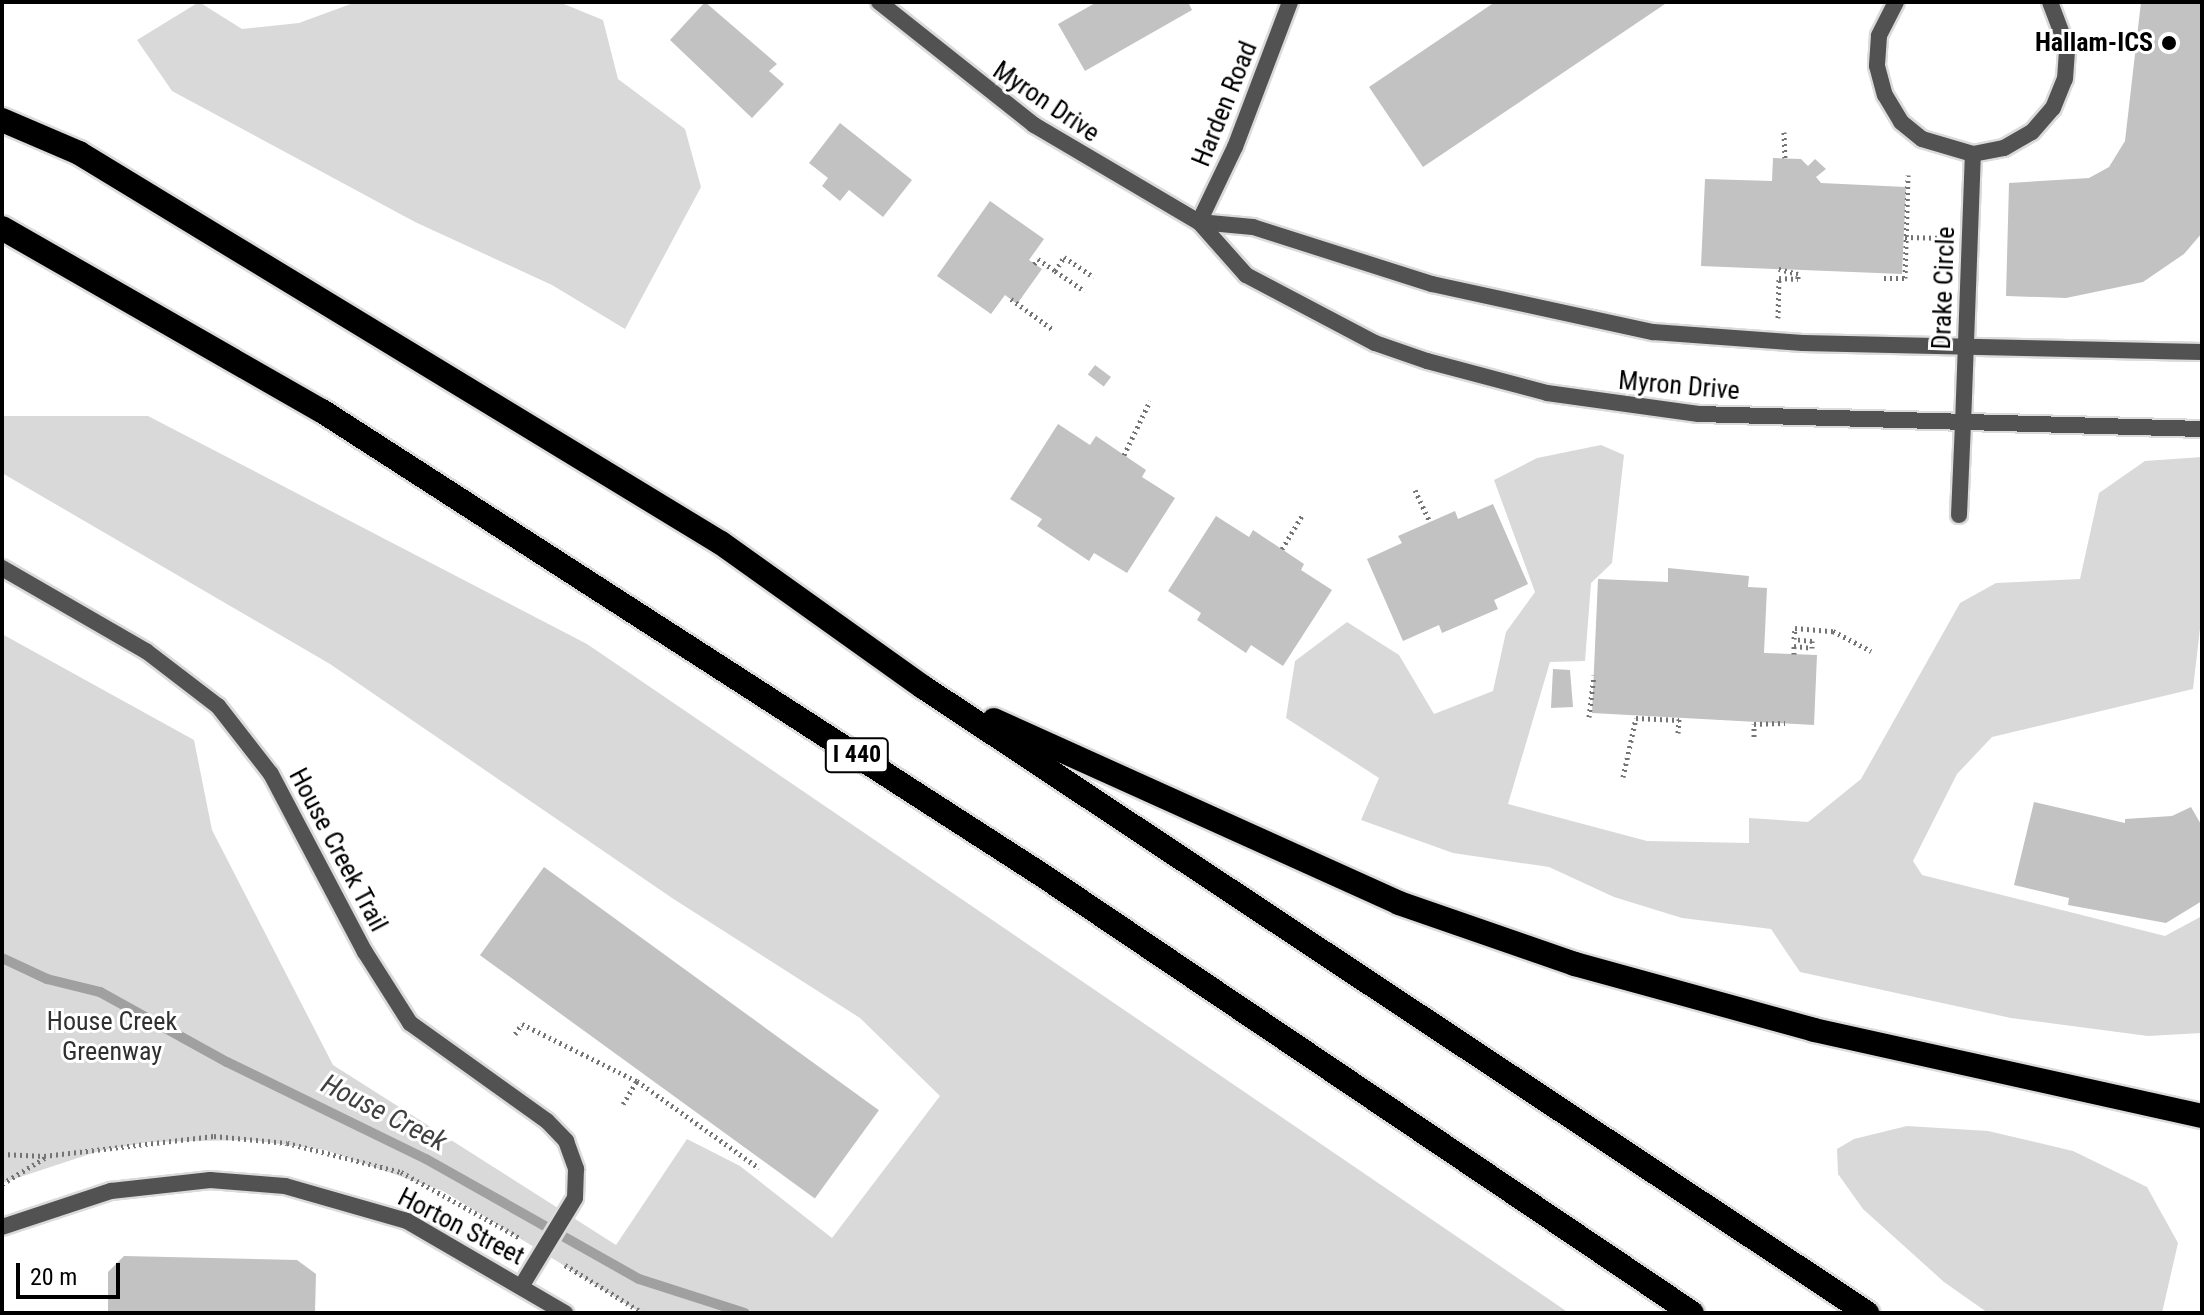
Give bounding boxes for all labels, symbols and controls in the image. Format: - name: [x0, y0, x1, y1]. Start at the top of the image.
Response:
- place label: Hallam-ICS: [2035, 27, 2153, 59]
- marker: Hallam-ICS: [2160, 34, 2178, 52]
- street label: Harden Road: [1186, 37, 1264, 171]
- street label: Myron Drive: [987, 55, 1105, 149]
- street label: Drake Circle: [1926, 226, 1962, 350]
- street label: Myron Drive: [1617, 365, 1741, 407]
- road number: I 440: [823, 735, 891, 775]
- street label: House Creek Trail: [282, 763, 394, 937]
- park label: House Creek Greenway: [47, 1006, 177, 1068]
- water label: House Creek: [316, 1067, 452, 1159]
- street label: Horton Street: [393, 1182, 529, 1272]
- scale bar: [20, 1247, 124, 1297]
- text: 20 m: [30, 1263, 77, 1291]

